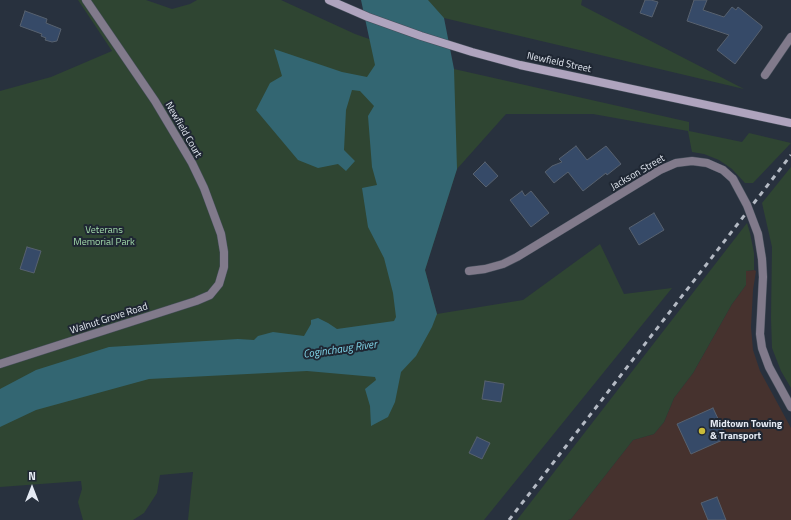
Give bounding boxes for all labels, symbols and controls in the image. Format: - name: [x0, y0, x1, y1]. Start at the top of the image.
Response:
- street label: Newfield Street: [526, 50, 592, 76]
- street label: Newfield Court: [162, 100, 204, 160]
- street label: Jackson Street: [609, 153, 667, 193]
- park label: Veterans Memorial Park: [73, 225, 135, 248]
- street label: Walnut Grove Road: [69, 301, 149, 337]
- water label: Coginchaug River: [302, 338, 378, 362]
- place label: Midtown Towing & Transport: [710, 419, 782, 442]
- marker: Midtown Towing & Transport: [697, 426, 707, 436]
- north arrow: [12, 468, 52, 508]
- text: N: [28, 468, 36, 484]

